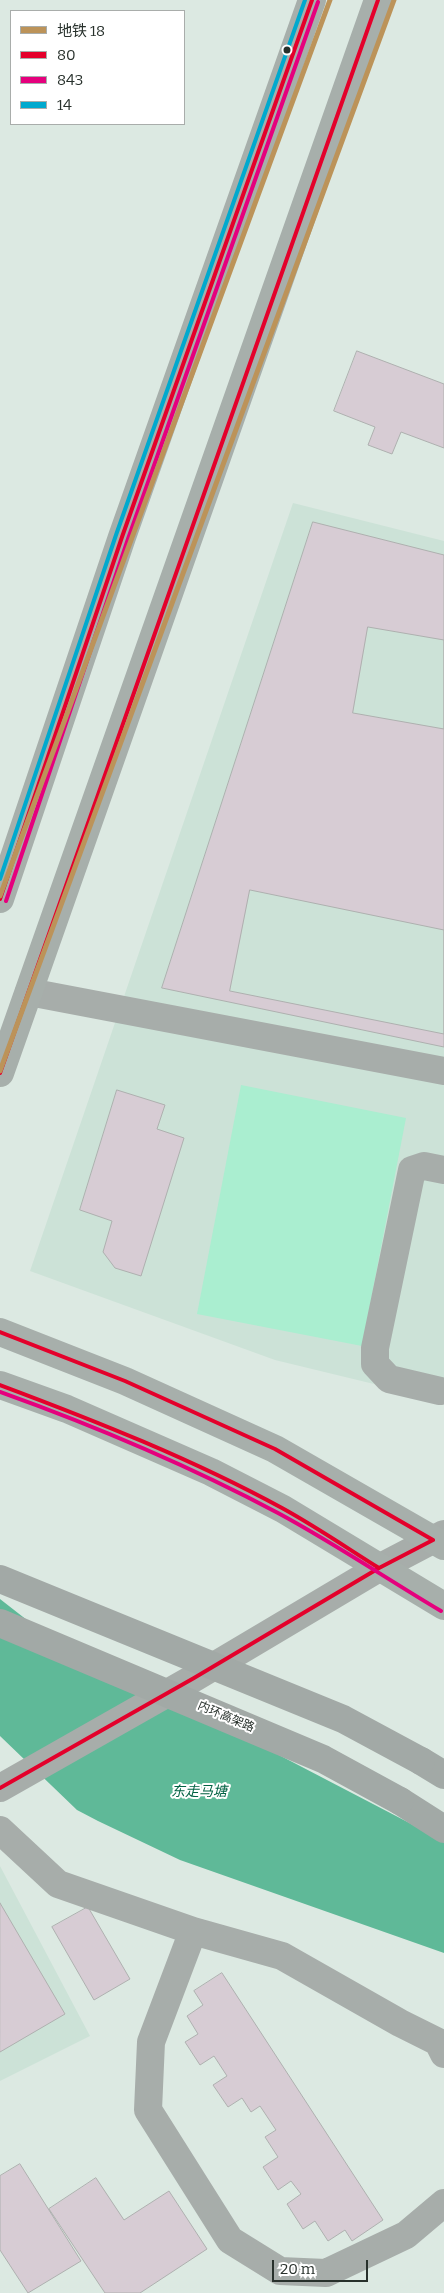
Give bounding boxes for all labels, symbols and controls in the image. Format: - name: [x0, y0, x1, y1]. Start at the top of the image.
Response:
- legend: [10, 10, 185, 125]
- text: 地铁 18: [57, 22, 105, 40]
- unlabelled marker: [282, 45, 292, 55]
- text: 80: [57, 46, 76, 64]
- text: 843: [57, 71, 83, 89]
- text: 14: [57, 96, 72, 114]
- street label: 内环高架路: [196, 1699, 256, 1735]
- water label: 东走马塘: [171, 1784, 227, 1800]
- scale bar: [274, 2250, 370, 2282]
- text: 20 m: [280, 2260, 315, 2278]

